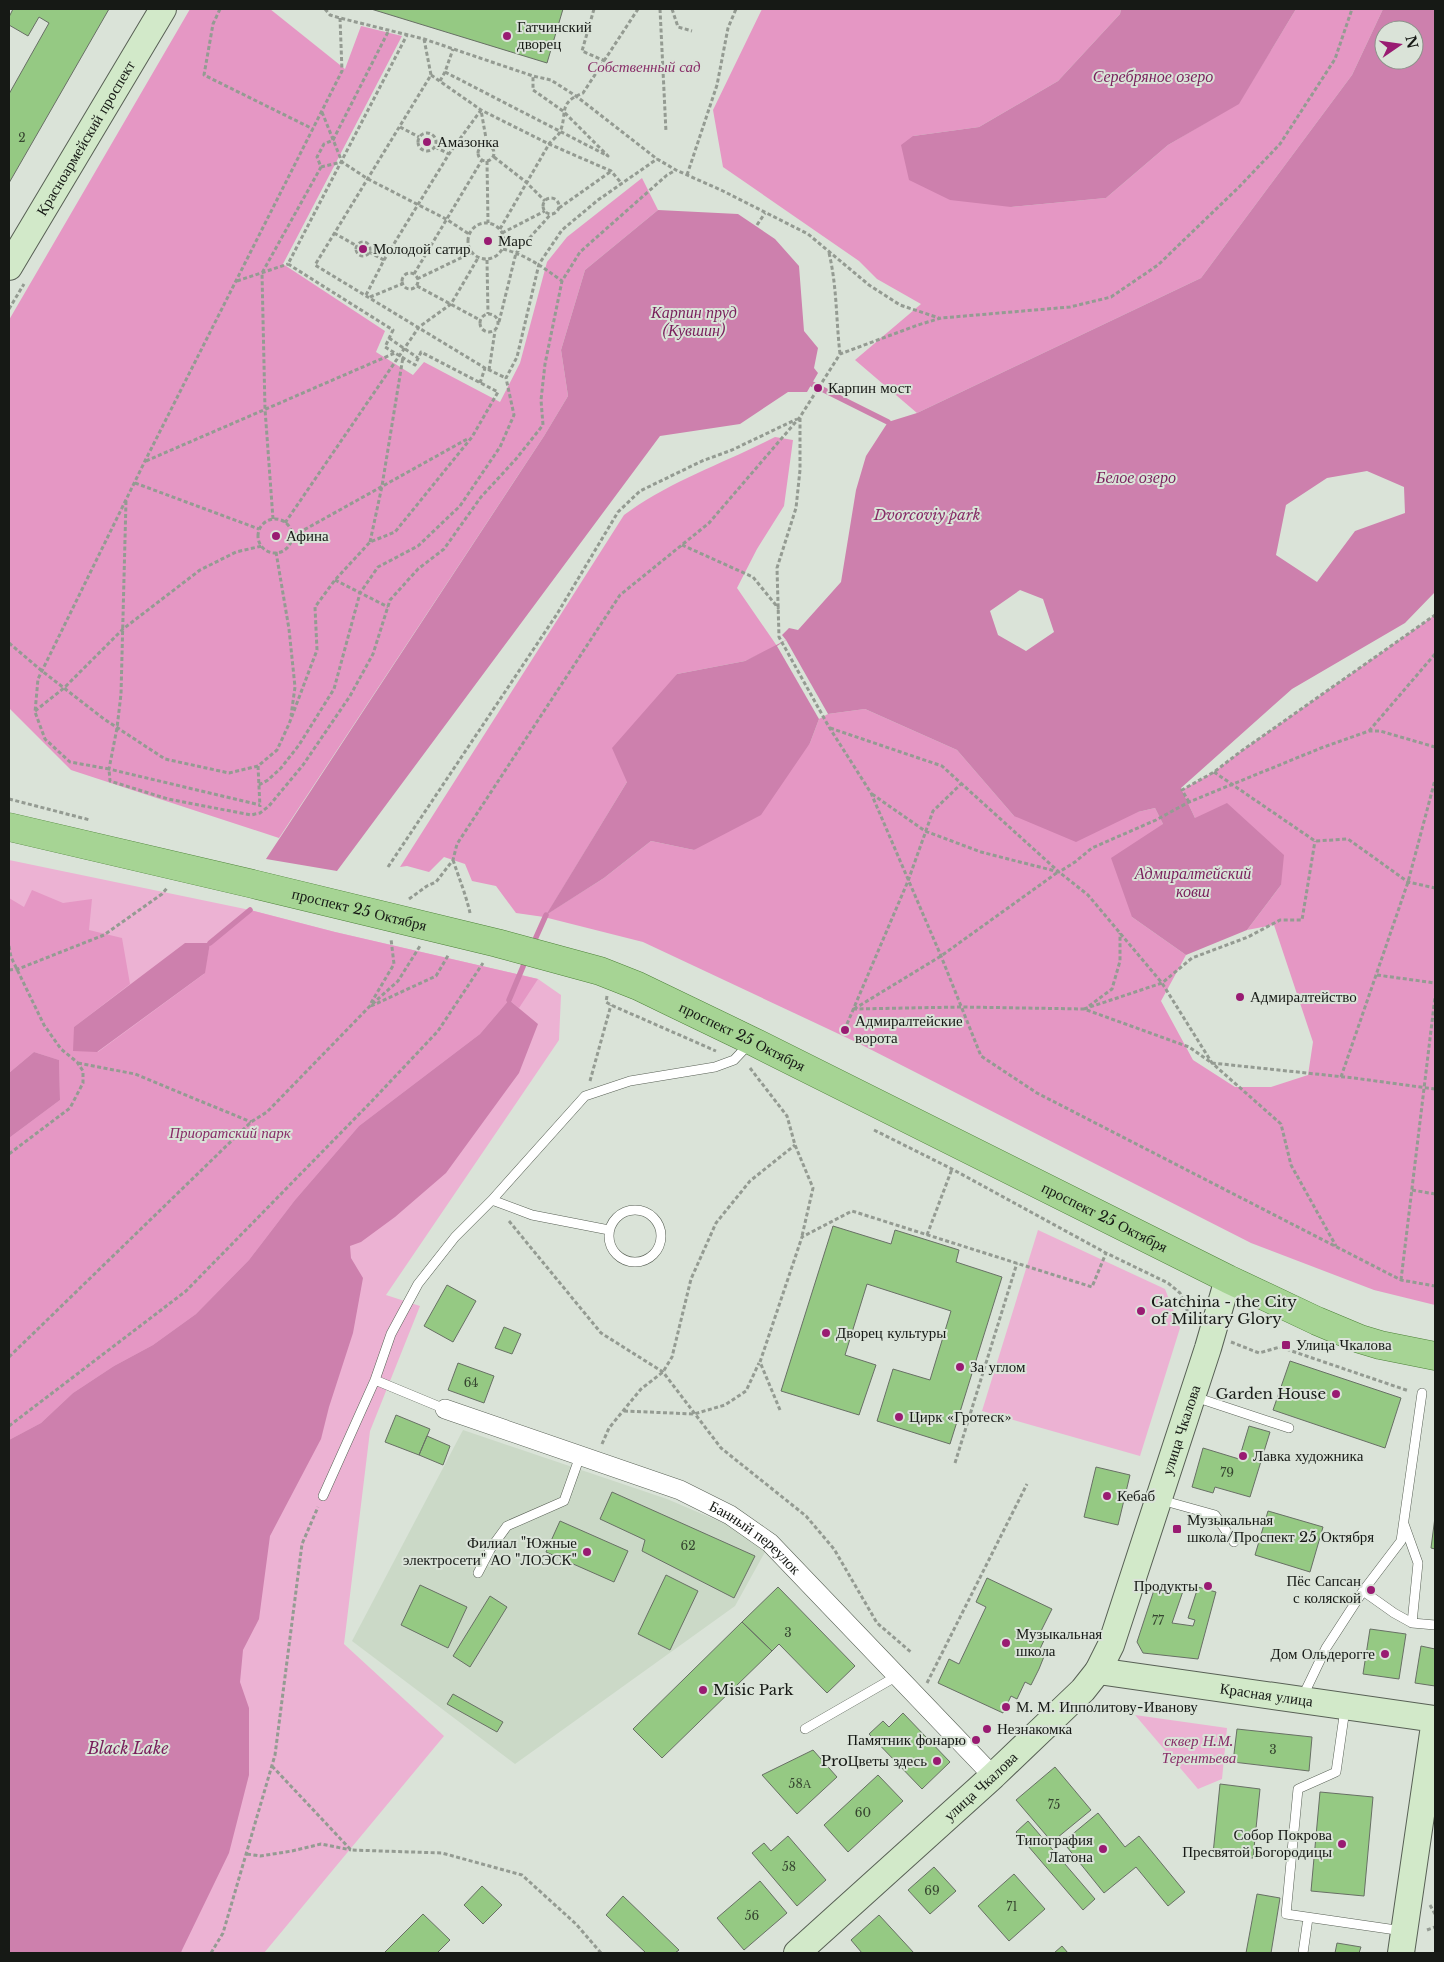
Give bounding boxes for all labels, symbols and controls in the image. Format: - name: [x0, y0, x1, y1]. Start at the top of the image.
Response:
- place label: Гатчинский дворец: [517, 17, 592, 53]
- north arrow: [1374, 20, 1424, 70]
- marker: Гатчинский дворец: [501, 30, 513, 42]
- text: N: [1401, 34, 1422, 51]
- street label: Красноармейский проспект: [32, 57, 139, 219]
- park label: Собственный сад: [587, 57, 701, 76]
- water label: Серебряное озеро: [1093, 66, 1213, 86]
- house number: 2: [18, 130, 26, 145]
- place label: Амазонка: [437, 132, 499, 151]
- marker: Амазонка: [421, 136, 433, 148]
- place label: Марс: [498, 231, 532, 250]
- marker: Марс: [482, 235, 494, 247]
- place label: Молодой сатир: [373, 239, 470, 258]
- marker: Молодой сатир: [357, 243, 369, 255]
- water label: Карпин пруд (Кувшин): [650, 302, 737, 340]
- place label: Карпин мост: [828, 378, 911, 397]
- marker: Карпин мост: [812, 382, 824, 394]
- water label: Белое озеро: [1095, 467, 1176, 487]
- park label: Dvorcoviy park: [873, 505, 980, 524]
- place label: Афина: [286, 526, 329, 545]
- marker: Афина: [270, 530, 282, 542]
- water label: Адмиралтейский ковш: [1134, 863, 1251, 901]
- street label: проспект 25 Октября: [290, 884, 429, 935]
- place label: Адмиралтейство: [1250, 987, 1357, 1006]
- marker: Адмиралтейство: [1234, 991, 1246, 1003]
- street label: проспект 25 Октября: [676, 997, 809, 1075]
- place label: Адмиралтейские ворота: [855, 1011, 963, 1047]
- marker: Адмиралтейские ворота: [839, 1024, 851, 1036]
- park label: Приоратский парк: [168, 1123, 292, 1142]
- street label: проспект 25 Октября: [1039, 1177, 1171, 1256]
- place label: Gatchina - the City of Military Glory: [1151, 1292, 1297, 1328]
- marker: Gatchina - the City of Military Glory: [1135, 1305, 1147, 1317]
- place label: Дворец культуры: [836, 1323, 946, 1342]
- marker: Дворец культуры: [820, 1327, 832, 1339]
- place label: Улица Чкалова: [1296, 1335, 1392, 1354]
- marker: Улица Чкалова: [1280, 1339, 1292, 1351]
- place label: За углом: [970, 1357, 1026, 1376]
- marker: За углом: [954, 1361, 966, 1373]
- house number: 64: [464, 1375, 478, 1390]
- street label: улица Чкалова: [1157, 1382, 1204, 1477]
- place label: Garden House: [1216, 1384, 1326, 1403]
- marker: Garden House: [1330, 1388, 1342, 1400]
- place label: Цирк «Гротеск»: [909, 1407, 1012, 1426]
- marker: Цирк «Гротеск»: [893, 1411, 905, 1423]
- place label: Лавка художника: [1253, 1446, 1364, 1465]
- marker: Лавка художника: [1237, 1450, 1249, 1462]
- house number: 79: [1220, 1465, 1234, 1480]
- place label: Кебаб: [1117, 1486, 1155, 1505]
- marker: Кебаб: [1101, 1490, 1113, 1502]
- street label: Банный переулок: [706, 1496, 806, 1579]
- place label: Музыкальная школа/Проспект 25 Октября: [1187, 1510, 1374, 1546]
- marker: Музыкальная школа/Проспект 25 Октября: [1171, 1523, 1183, 1535]
- place label: Филиал "Южные электросети" АО "ЛОЭСК": [403, 1533, 577, 1569]
- house number: 62: [680, 1538, 696, 1553]
- marker: Филиал "Южные электросети" АО "ЛОЭСК": [581, 1546, 593, 1558]
- place label: Пёс Сапсан с коляской: [1287, 1571, 1361, 1607]
- place label: Продукты: [1134, 1576, 1198, 1595]
- marker: Продукты: [1202, 1580, 1214, 1592]
- marker: Пёс Сапсан с коляской: [1365, 1584, 1377, 1596]
- house number: 77: [1152, 1613, 1165, 1628]
- place label: Музыкальная школа: [1016, 1624, 1102, 1660]
- house number: 3: [784, 1625, 792, 1640]
- marker: Музыкальная школа: [1000, 1637, 1012, 1649]
- place label: Дом Ольдерогге: [1271, 1644, 1375, 1663]
- marker: Дом Ольдерогге: [1379, 1648, 1391, 1660]
- street label: Красная улица: [1219, 1678, 1314, 1711]
- place label: Misic Park: [713, 1680, 794, 1699]
- marker: Misic Park: [697, 1684, 709, 1696]
- place label: М. М. Ипполитову-Иванову: [1016, 1697, 1198, 1716]
- marker: М. М. Ипполитову-Иванову: [1000, 1701, 1012, 1713]
- place label: Незнакомка: [997, 1719, 1073, 1738]
- marker: Незнакомка: [981, 1723, 993, 1735]
- place label: Памятник фонарю: [847, 1730, 966, 1749]
- park label: сквер Н.М. Терентьева: [1162, 1731, 1236, 1767]
- marker: Памятник фонарю: [970, 1734, 982, 1746]
- water label: Black Lake: [86, 1738, 169, 1758]
- house number: 3: [1269, 1742, 1277, 1757]
- street label: улица Чкалова: [940, 1747, 1022, 1825]
- place label: ProЦветы здесь: [821, 1751, 927, 1770]
- marker: ProЦветы здесь: [931, 1755, 943, 1767]
- house number: 58А: [789, 1776, 812, 1791]
- house number: 75: [1048, 1797, 1061, 1812]
- house number: 60: [855, 1805, 871, 1820]
- place label: Собор Покрова Пресвятой Богородицы: [1182, 1825, 1332, 1861]
- place label: Типография Латона: [1016, 1830, 1093, 1866]
- marker: Собор Покрова Пресвятой Богородицы: [1336, 1838, 1348, 1850]
- marker: Типография Латона: [1097, 1843, 1109, 1855]
- house number: 58: [782, 1859, 796, 1874]
- house number: 69: [924, 1883, 940, 1898]
- house number: 71: [1006, 1899, 1018, 1914]
- house number: 56: [745, 1908, 760, 1923]

